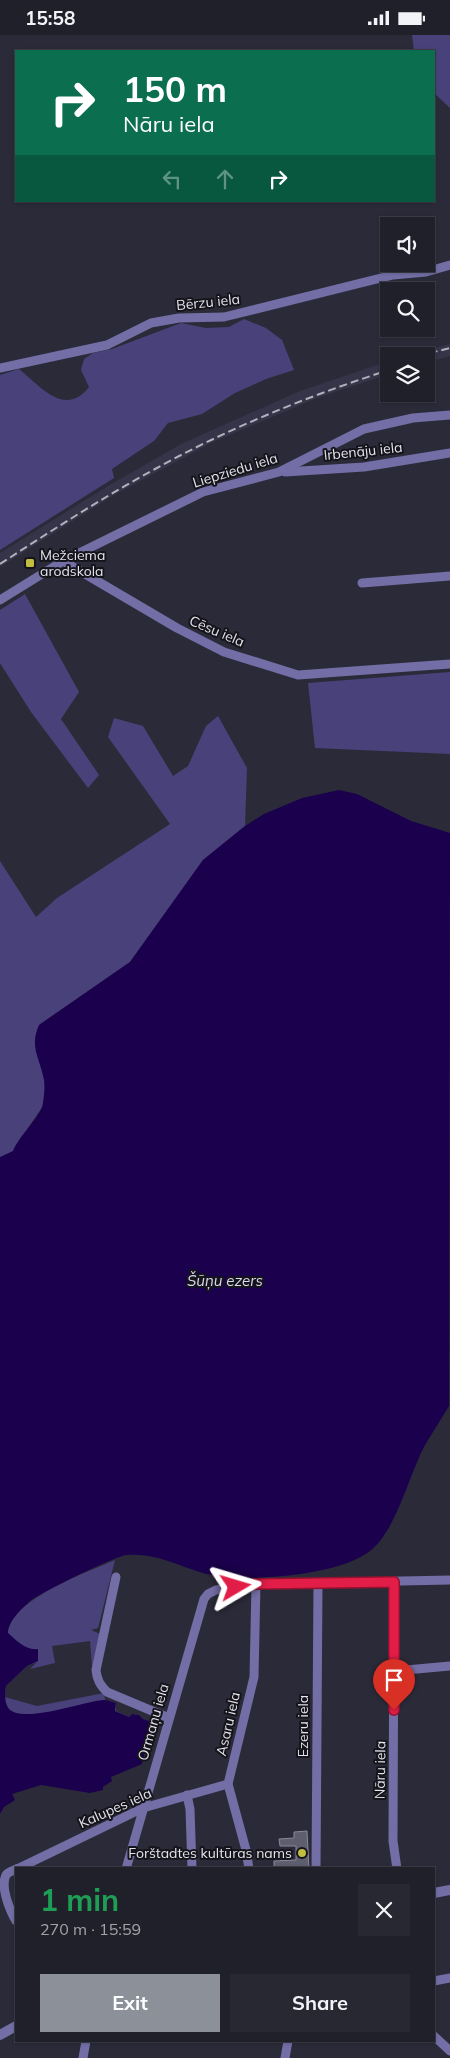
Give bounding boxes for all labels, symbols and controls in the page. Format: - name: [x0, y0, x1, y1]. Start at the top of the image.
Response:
- text: 15:58: [25, 6, 75, 30]
- text: 150 m: [123, 67, 227, 111]
- icon: right: [40, 70, 105, 135]
- text: Nāru iela: [123, 110, 215, 138]
- icon: left: [158, 165, 186, 193]
- icon: ahead: [211, 165, 239, 193]
- icon: right: [264, 165, 292, 193]
- map controls: [380, 217, 435, 402]
- button: sound: [380, 217, 435, 272]
- button: search: [380, 282, 435, 337]
- street label: Bērzu iela: [175, 290, 241, 314]
- button: layers: [380, 347, 435, 402]
- street label: Irbenāju iela: [323, 438, 403, 464]
- street label: Liepziedu iela: [190, 449, 280, 491]
- place label: Mežciema arodskola: [40, 546, 105, 580]
- marker: Mežciema arodskola: [24, 557, 36, 569]
- street label: Cēsu iela: [187, 611, 247, 651]
- water label: Šūņu ezers: [187, 1271, 263, 1290]
- position arrow: [209, 1560, 261, 1612]
- pin: [373, 1659, 415, 1710]
- icon: arrive: [380, 1666, 408, 1694]
- street label: Ormaņu iela: [133, 1681, 173, 1763]
- street label: Asaru iela: [212, 1690, 244, 1758]
- street label: Ezeru iela: [294, 1695, 312, 1757]
- street label: Nāru iela: [370, 1741, 390, 1799]
- street label: Kalupes iela: [76, 1784, 154, 1832]
- place label: Forštadtes kultūras nams: [128, 1844, 292, 1862]
- marker: Forštadtes kultūras nams: [296, 1847, 308, 1859]
- text: 1 min: [40, 1881, 119, 1919]
- button: close: [358, 1884, 410, 1936]
- text: 270 m · 15:59: [40, 1919, 141, 1939]
- button: Exit: [40, 1974, 220, 2032]
- button: Share: [230, 1974, 410, 2032]

